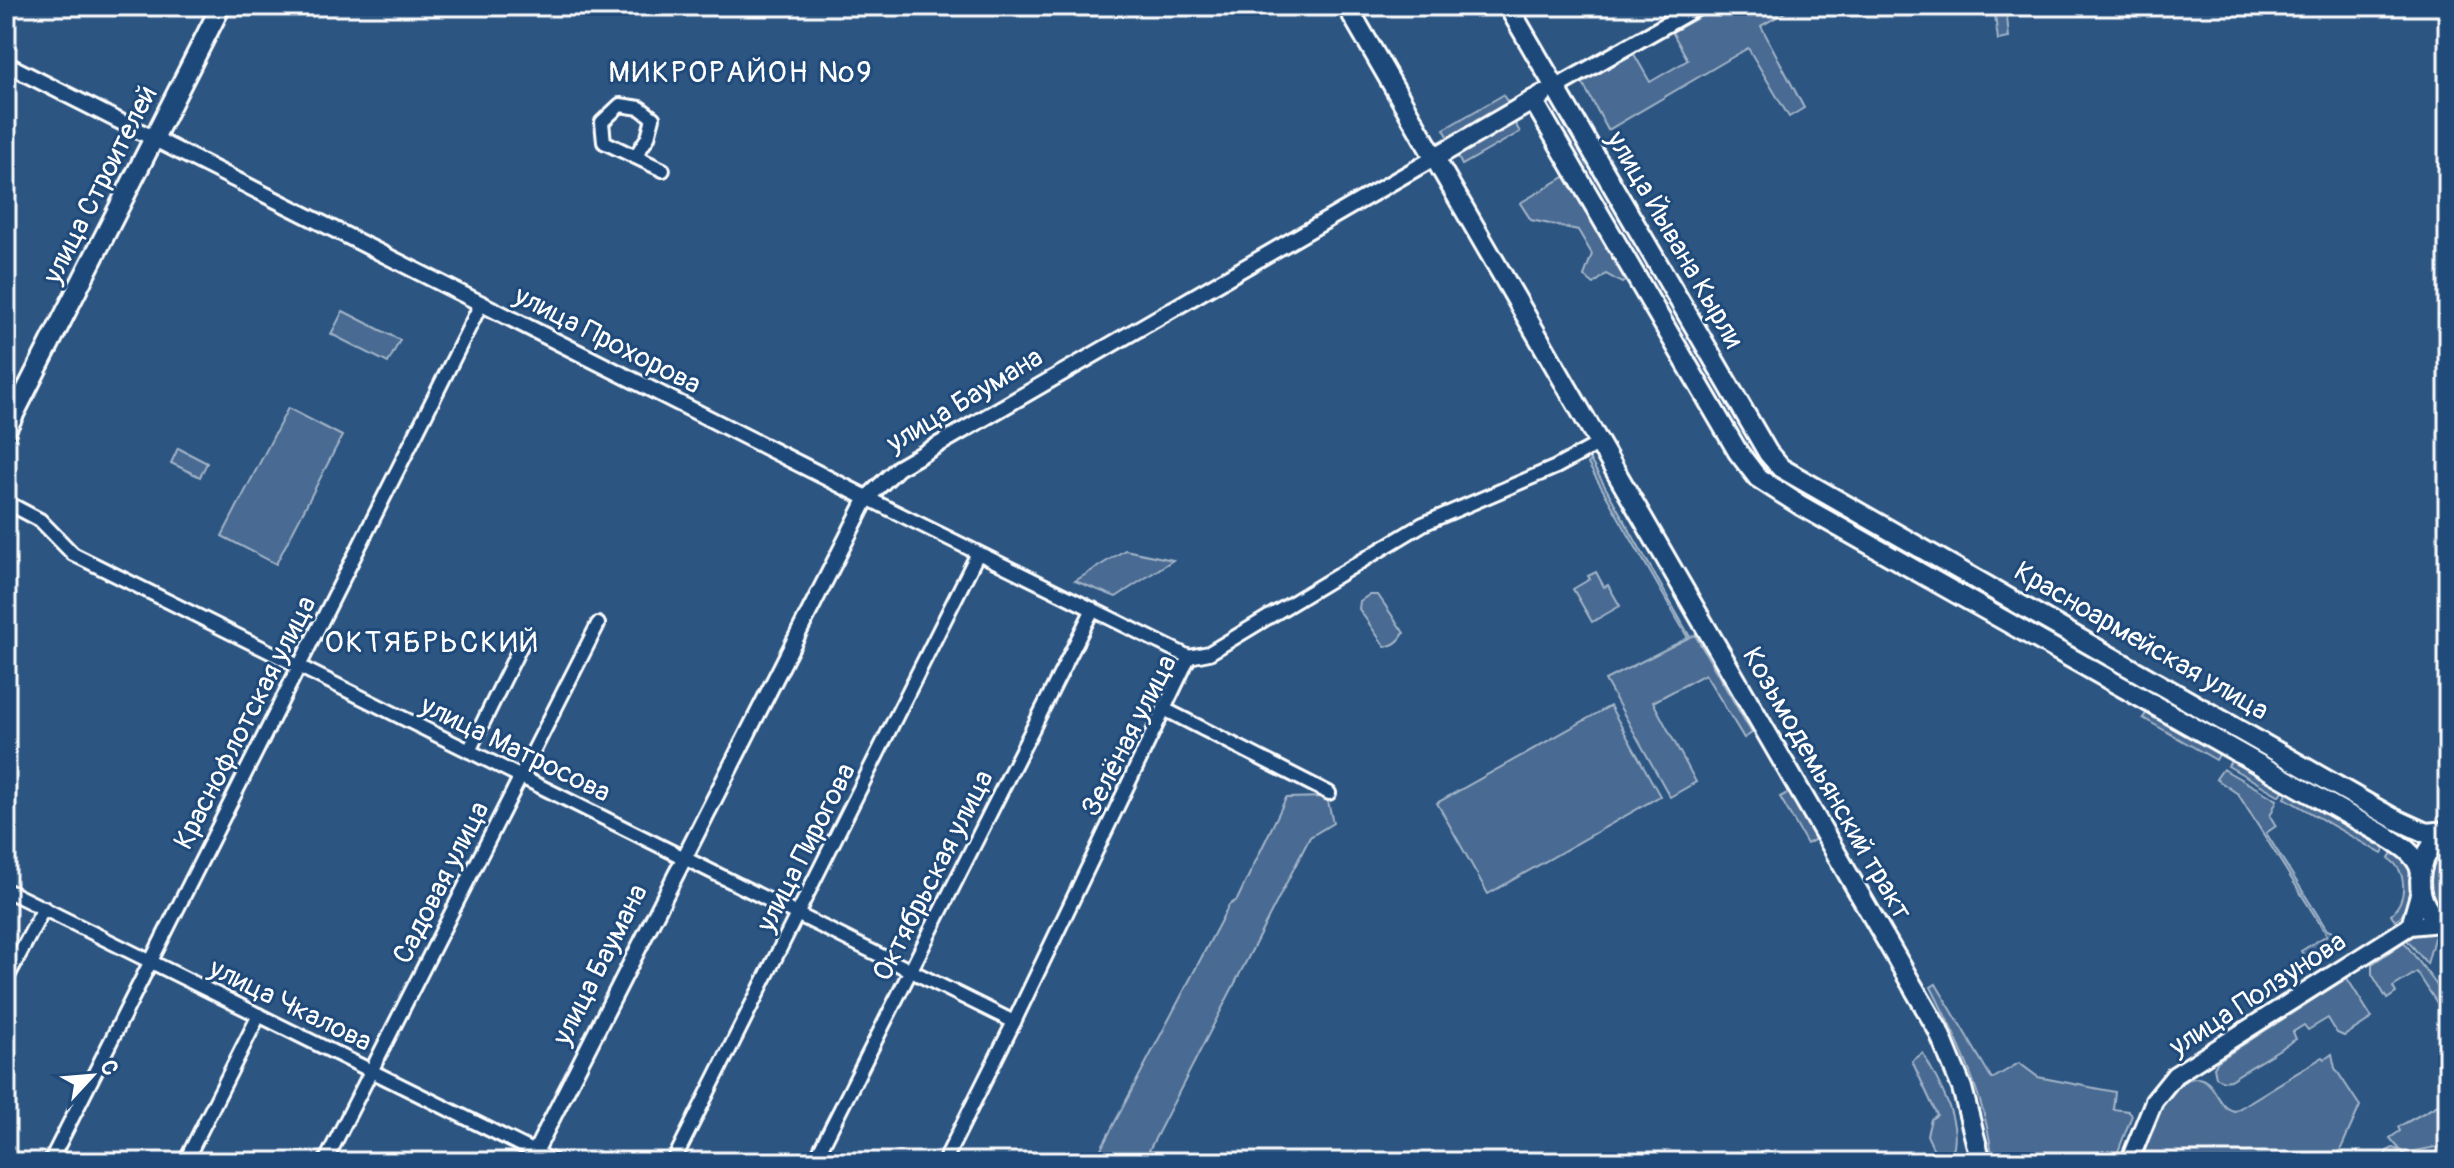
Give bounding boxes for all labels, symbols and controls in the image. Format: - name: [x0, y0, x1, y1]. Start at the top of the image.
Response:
- district label: МИКРОРАЙОН №9: [608, 54, 874, 91]
- street label: улица Строителей: [35, 80, 165, 290]
- street label: улица Йывана Кырли: [1598, 124, 1751, 355]
- street label: улица Прохорова: [507, 278, 707, 402]
- street label: улица Баумана: [879, 340, 1049, 461]
- street label: Красноармейская улица: [2008, 554, 2275, 728]
- street label: Краснофлотская улица: [166, 590, 324, 855]
- district label: ОКТЯБРЬСКИЙ: [325, 624, 540, 661]
- street label: Козьмодемьянский тракт: [1734, 641, 1919, 927]
- street label: Зелёная улица: [1074, 649, 1185, 822]
- street label: улица Матросова: [414, 688, 616, 811]
- street label: улица Пирогова: [748, 757, 864, 939]
- street label: Октябрьская улица: [865, 764, 1002, 987]
- street label: Садовая улица: [385, 795, 497, 970]
- street label: улица Баумана: [544, 878, 656, 1052]
- street label: улица Ползунова: [2162, 924, 2353, 1065]
- street label: улица Чкалова: [202, 950, 377, 1060]
- north arrow: [52, 1036, 132, 1116]
- text: С: [94, 1055, 125, 1080]

